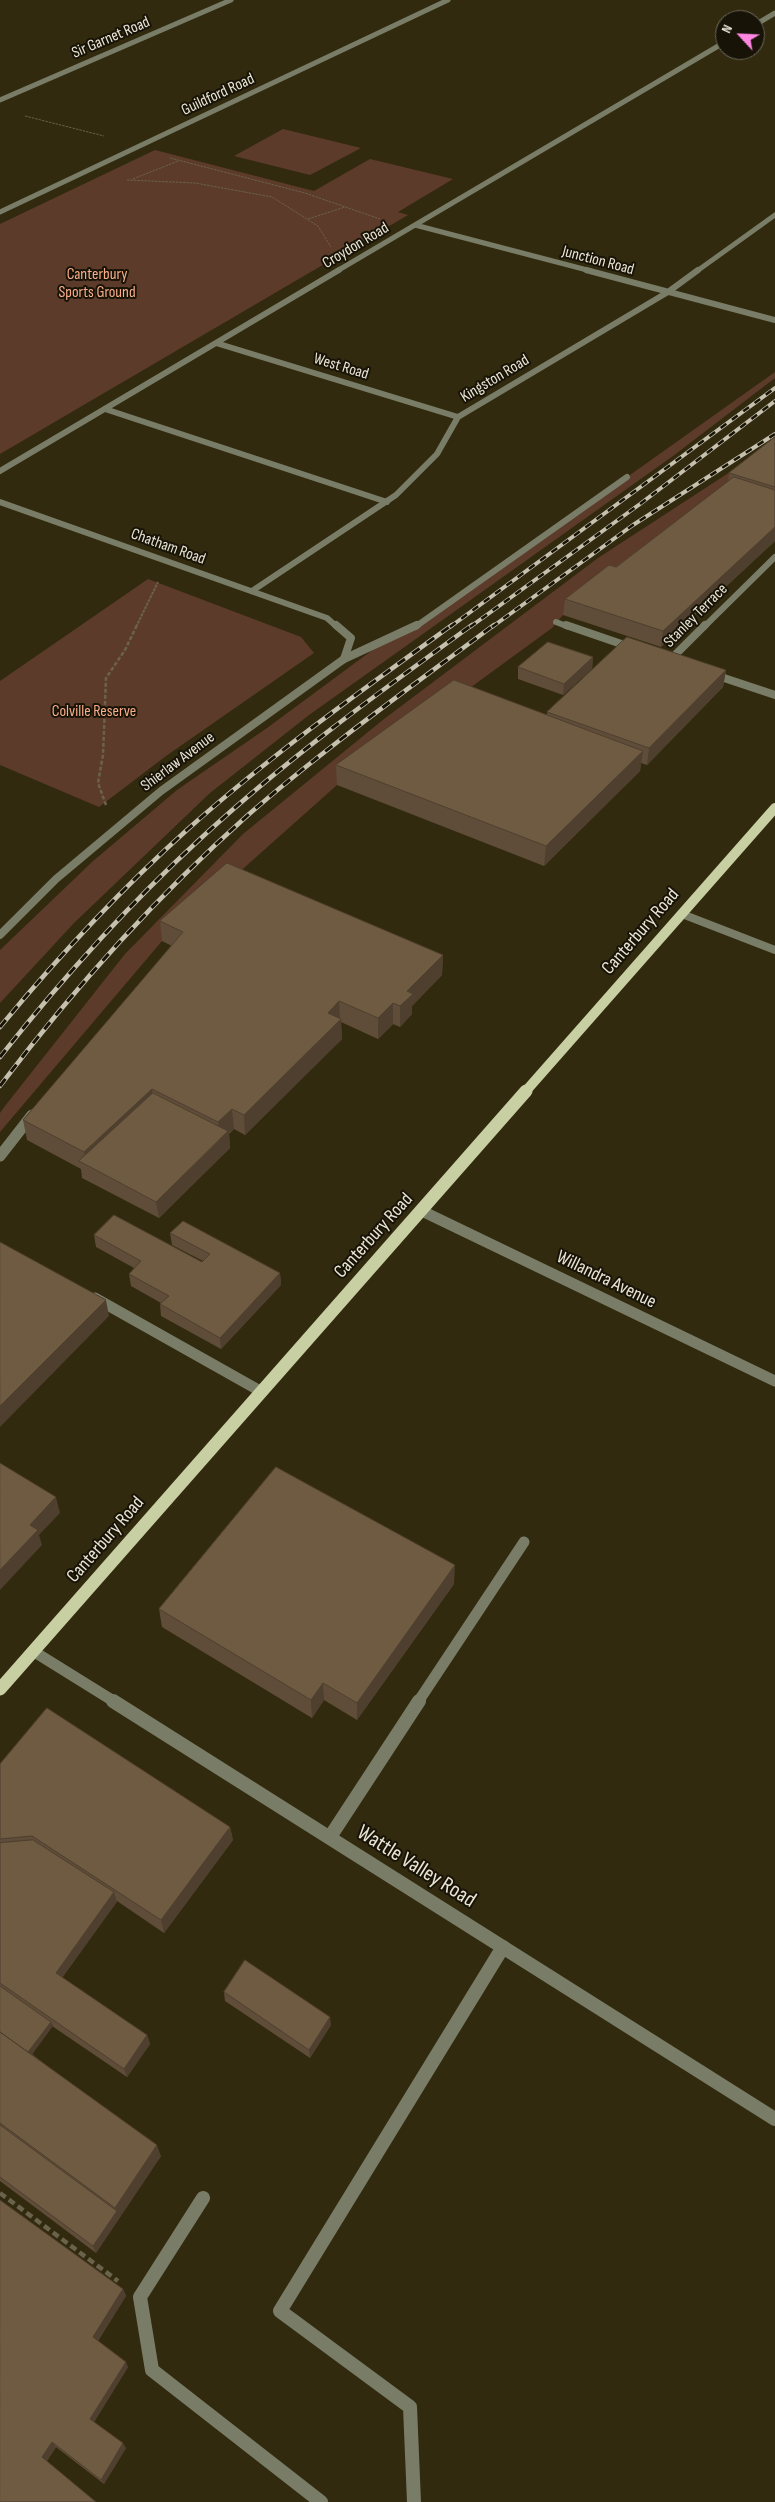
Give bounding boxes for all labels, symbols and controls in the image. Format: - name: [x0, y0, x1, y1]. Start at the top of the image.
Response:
- north arrow: [715, 10, 765, 60]
- street label: Sir Garnet Road: [69, 13, 153, 63]
- text: N: [718, 22, 736, 36]
- street label: Guildford Road: [178, 70, 258, 120]
- street label: Croydon Road: [319, 219, 393, 273]
- street label: Junction Road: [560, 242, 636, 280]
- park label: Canterbury Sports Ground: [58, 265, 136, 303]
- street label: West Road: [311, 350, 371, 384]
- street label: Kingston Road: [457, 351, 533, 407]
- street label: Chatham Road: [128, 525, 208, 569]
- street label: Stanley Terrace: [660, 580, 732, 652]
- park label: Colville Reserve: [52, 702, 136, 722]
- street label: Shierlaw Avenue: [137, 728, 219, 796]
- street label: Canterbury Road: [597, 884, 685, 980]
- street label: Canterbury Road: [330, 1189, 418, 1283]
- street label: Willandra Avenue: [552, 1246, 660, 1314]
- street label: Canterbury Road: [62, 1492, 150, 1588]
- street label: Wattle Valley Road: [352, 1820, 480, 1914]

